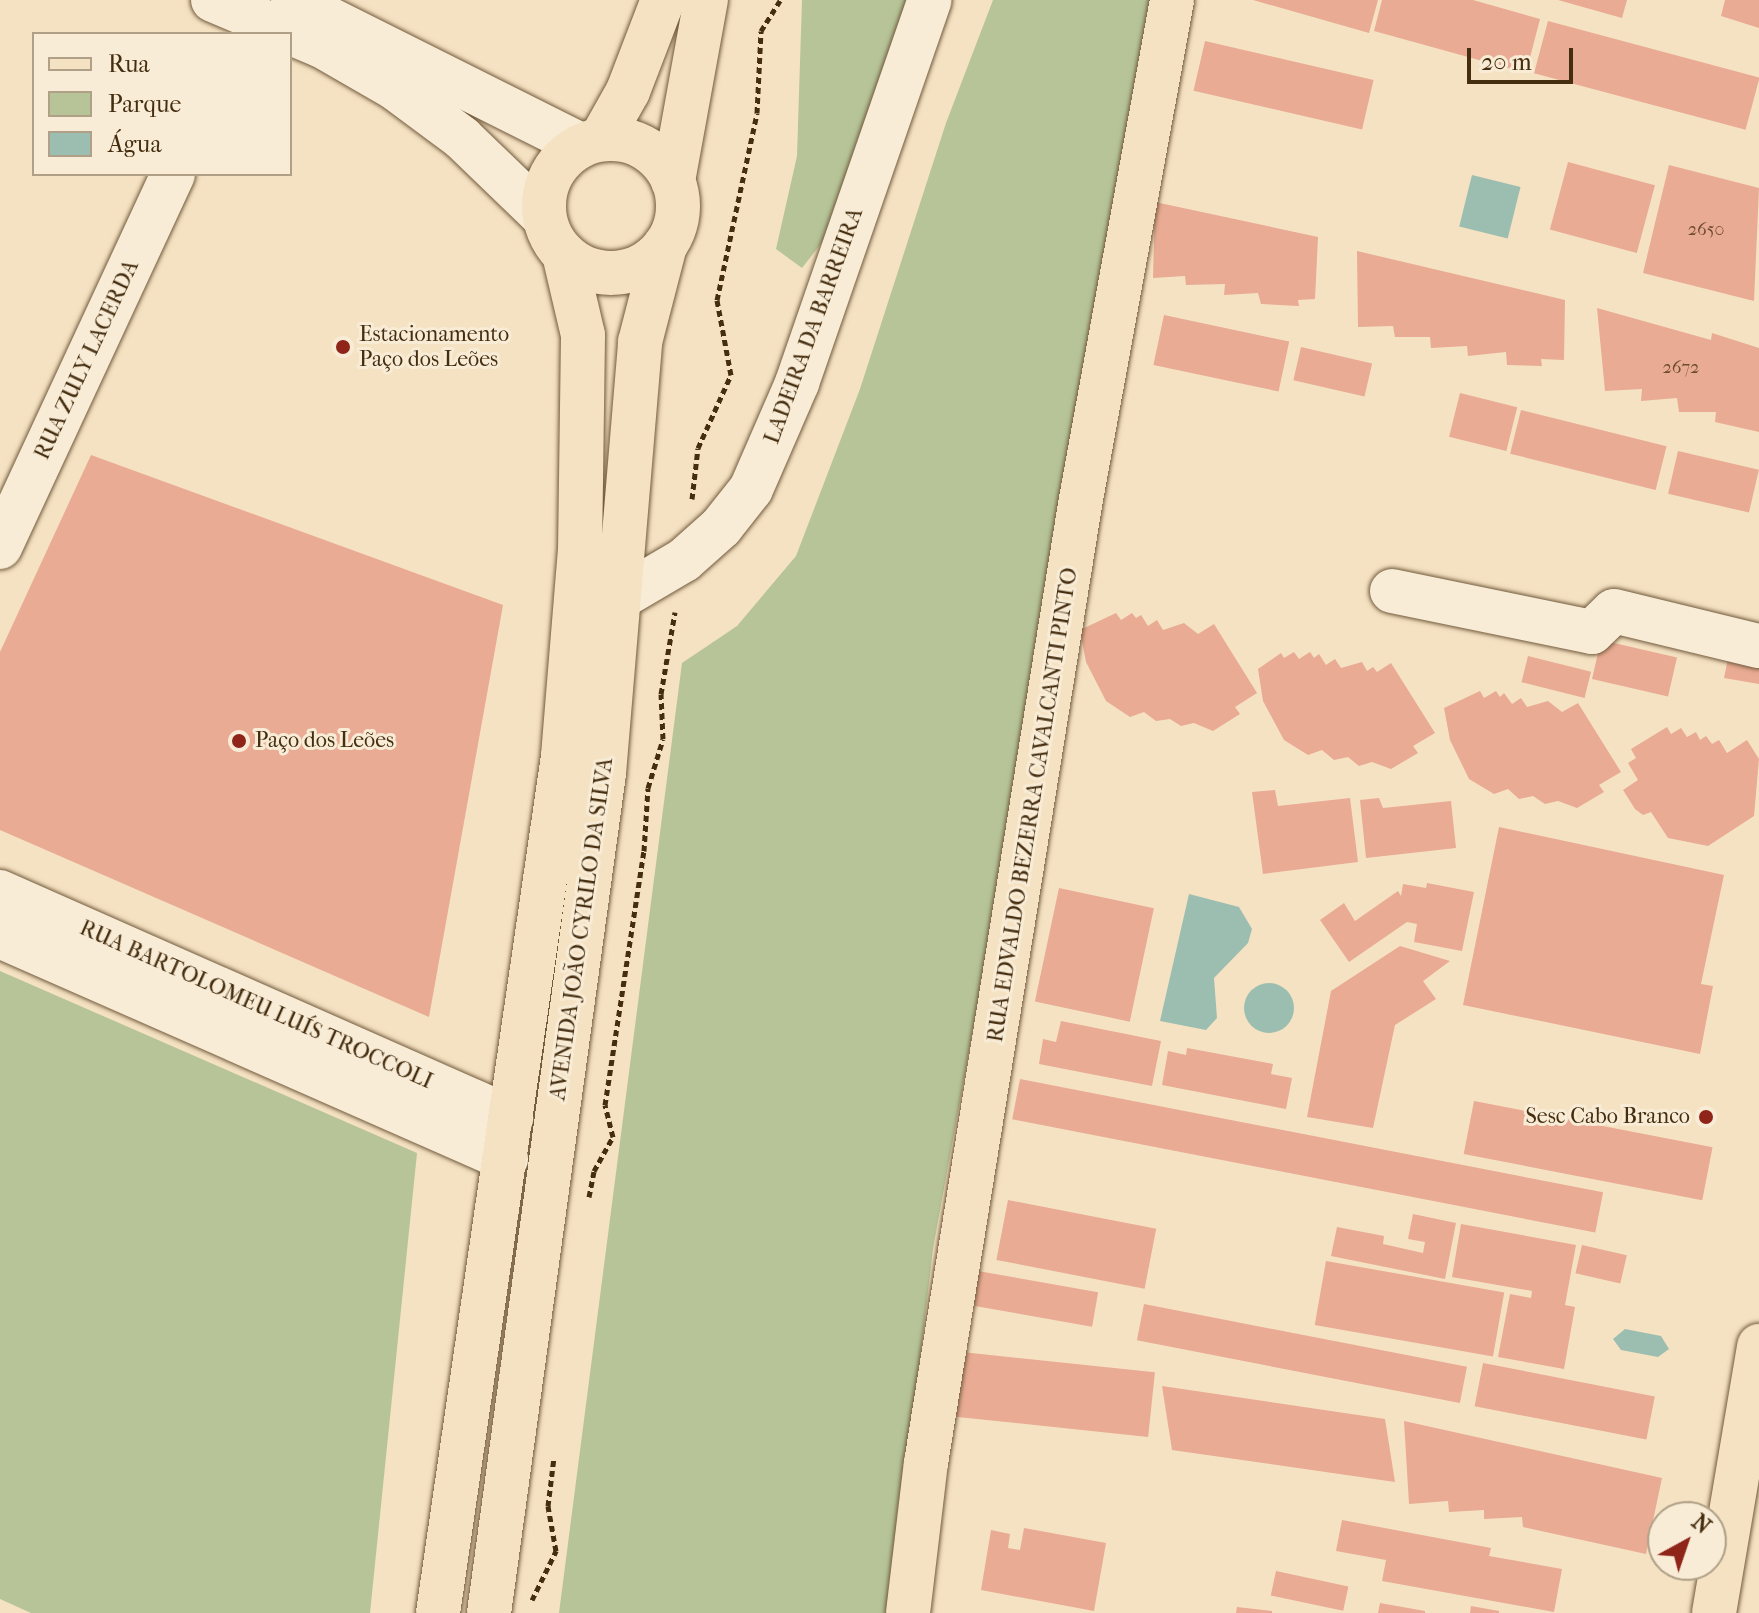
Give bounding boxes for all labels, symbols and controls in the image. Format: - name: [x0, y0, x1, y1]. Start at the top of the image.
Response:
- legend: [32, 32, 292, 176]
- scale bar: [1471, 32, 1577, 82]
- text: 20 m: [1481, 48, 1532, 76]
- text: Rua: [108, 50, 150, 78]
- text: Parque: [108, 90, 181, 118]
- text: Água: [108, 130, 161, 158]
- street label: LADEIRA DA BARREIRA: [759, 204, 869, 448]
- house number: 2650: [1688, 219, 1724, 241]
- street label: RUA ZULY LACERDA: [29, 256, 145, 464]
- place label: Estacionamento Paço dos Leões: [359, 321, 509, 372]
- marker: Estacionamento Paço dos Leões: [334, 338, 352, 356]
- house number: 2672: [1663, 357, 1699, 379]
- street label: RUA EDVALDO BEZERRA CAVALCANTI PINTO: [982, 566, 1084, 1044]
- place label: Paço dos Leões: [255, 728, 394, 754]
- marker: Paço dos Leões: [230, 732, 248, 750]
- street label: AVENIDA JOÃO CYRILO DA SILVA: [545, 756, 619, 1102]
- street label: RUA BARTOLOMEU LUÍS TROCCOLI: [75, 915, 437, 1095]
- place label: Sesc Cabo Branco: [1525, 1104, 1690, 1130]
- marker: Sesc Cabo Branco: [1697, 1108, 1715, 1126]
- north arrow: [1647, 1501, 1727, 1581]
- text: N: [1686, 1509, 1716, 1539]

